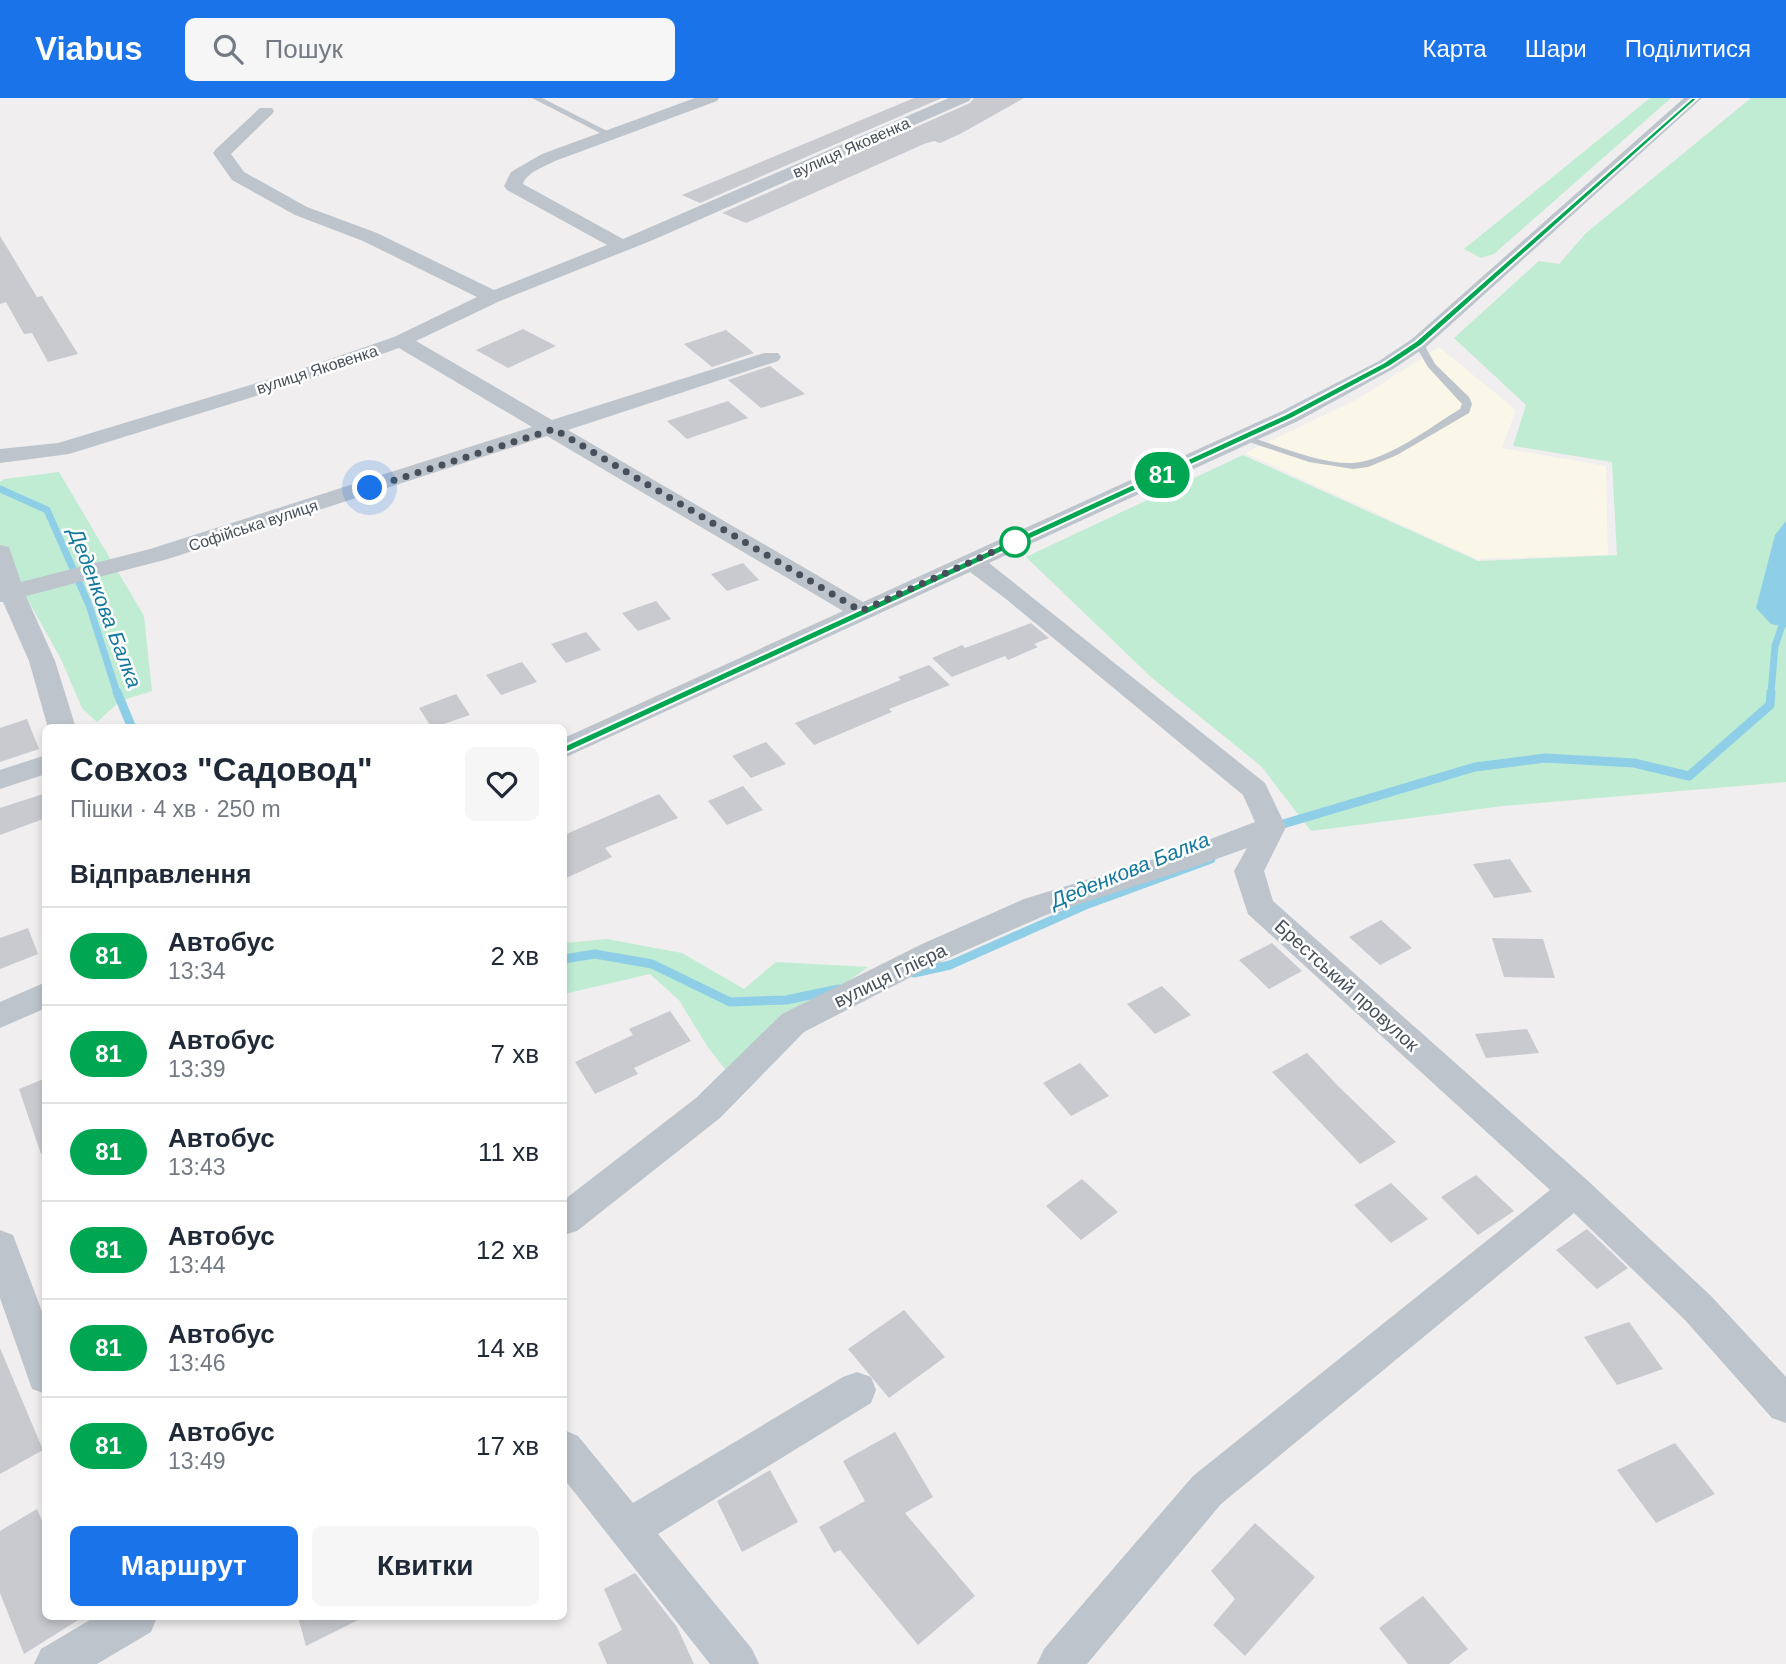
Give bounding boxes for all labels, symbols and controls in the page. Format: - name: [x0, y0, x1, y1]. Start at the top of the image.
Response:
- search box: [185, 18, 675, 81]
- text: Viabus: [35, 30, 143, 67]
- icon: search: [209, 30, 247, 68]
- text: Пошук: [265, 34, 343, 64]
- text: Карта: [1422, 35, 1487, 62]
- text: Шари: [1525, 35, 1587, 62]
- text: Поділитися: [1625, 35, 1751, 62]
- street label: вулиця Яковенка: [790, 114, 912, 181]
- street label: вулиця Яковенка: [254, 342, 380, 397]
- line badge: 81: [1130, 452, 1194, 498]
- text: 81: [1149, 461, 1175, 488]
- your location: [352, 470, 387, 505]
- street label: Софійська вулиця: [186, 497, 320, 554]
- water label: Деденкова Балка: [64, 523, 147, 691]
- unlabelled marker: [1000, 527, 1030, 557]
- button: heart: [465, 747, 539, 821]
- text: Совхоз "Садовод": [70, 751, 373, 788]
- text: Пішки · 4 хв · 250 m: [70, 796, 281, 822]
- water label: Деденкова Балка: [1045, 827, 1213, 913]
- text: Відправлення: [70, 859, 251, 889]
- street label: Брестський провулок: [1270, 915, 1423, 1056]
- text: Автобус: [168, 927, 275, 957]
- street label: вулиця Глієра: [831, 939, 950, 1012]
- text: 2 хв: [491, 941, 539, 971]
- text: 81: [95, 942, 122, 969]
- text: 13:34: [168, 958, 226, 984]
- text: Автобус: [168, 1025, 275, 1055]
- text: 7 хв: [491, 1039, 539, 1069]
- text: 81: [95, 1040, 122, 1067]
- text: 13:39: [168, 1056, 226, 1082]
- text: Автобус: [168, 1123, 275, 1153]
- text: 11 хв: [478, 1137, 539, 1167]
- text: 81: [95, 1138, 122, 1165]
- text: 13:43: [168, 1154, 226, 1180]
- text: Автобус: [168, 1221, 275, 1251]
- text: 12 хв: [476, 1235, 539, 1265]
- text: 81: [95, 1236, 122, 1263]
- text: 13:44: [168, 1252, 226, 1278]
- text: Автобус: [168, 1319, 275, 1349]
- text: 14 хв: [476, 1333, 539, 1363]
- text: 81: [95, 1334, 122, 1361]
- text: 13:46: [168, 1350, 226, 1376]
- text: Автобус: [168, 1417, 275, 1447]
- text: 17 хв: [476, 1431, 539, 1461]
- text: 81: [95, 1432, 122, 1459]
- text: 13:49: [168, 1448, 226, 1474]
- button: Маршрут: [70, 1526, 298, 1606]
- button: Квитки: [312, 1526, 539, 1606]

